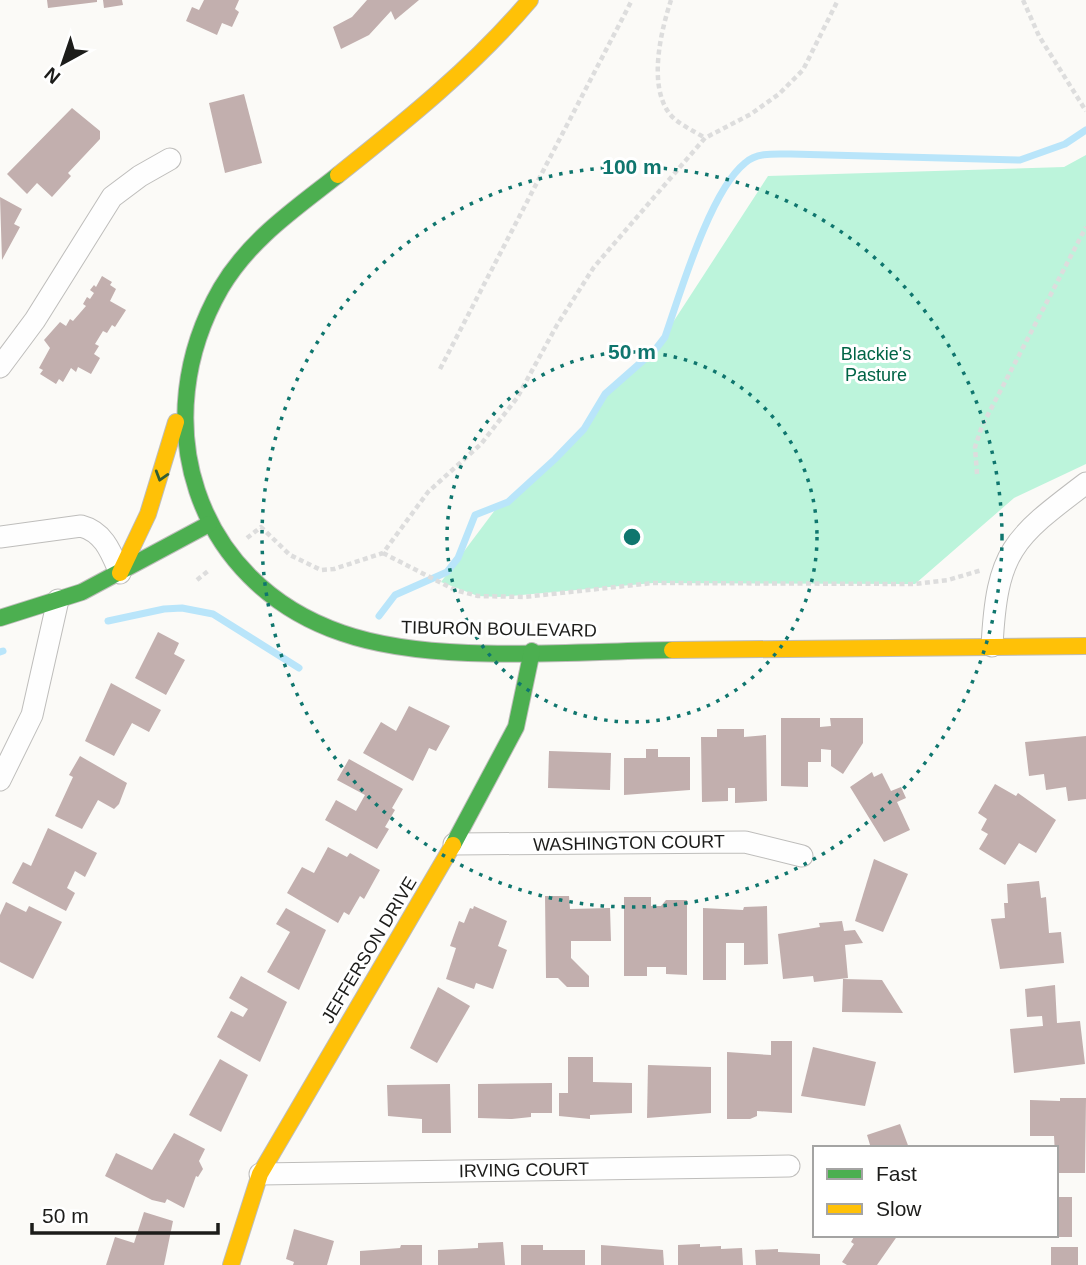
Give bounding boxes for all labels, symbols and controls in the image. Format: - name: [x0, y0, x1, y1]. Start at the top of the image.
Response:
- north arrow: [28, 28, 98, 98]
- text: N: [40, 63, 64, 88]
- text: 100 m: [602, 155, 662, 178]
- text: 50 m: [608, 340, 656, 363]
- park label: Blackie's Pasture: [841, 344, 911, 385]
- one-way arrow: [154, 470, 169, 482]
- centre of rings: [620, 525, 644, 549]
- street label: TIBURON BOULEVARD: [401, 617, 597, 641]
- street label: WASHINGTON COURT: [533, 831, 725, 855]
- street label: JEFFERSON DRIVE: [317, 873, 421, 1027]
- legend: [813, 1146, 1058, 1237]
- street label: IRVING COURT: [459, 1159, 589, 1181]
- text: Fast: [876, 1162, 917, 1185]
- scale bar: [32, 1192, 217, 1236]
- text: Slow: [876, 1197, 922, 1220]
- text: 50 m: [42, 1204, 89, 1227]

